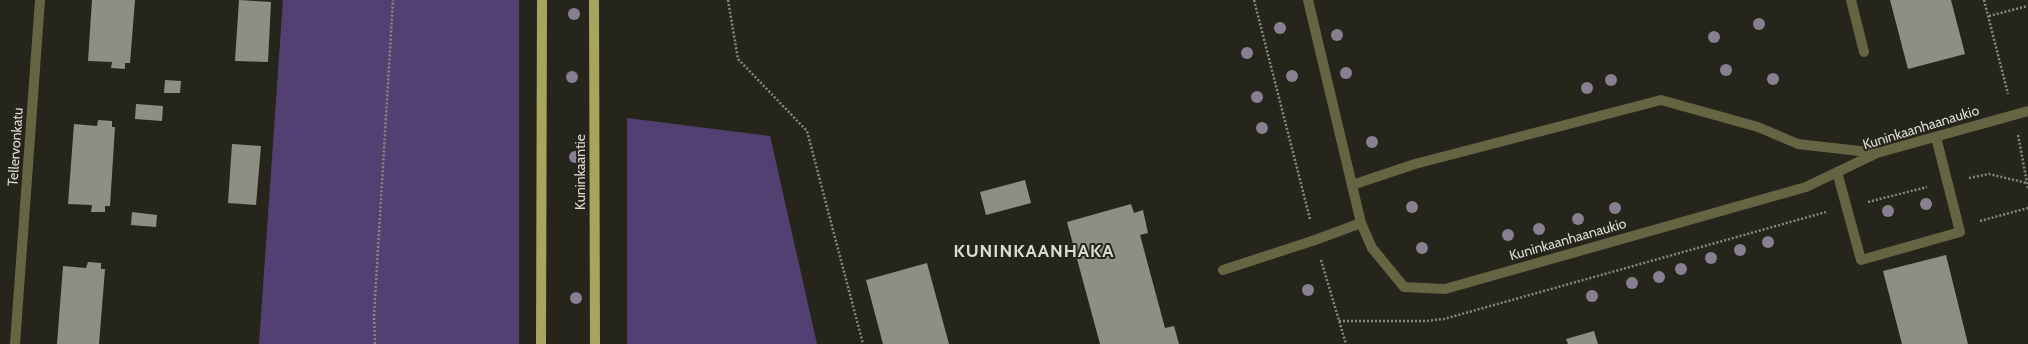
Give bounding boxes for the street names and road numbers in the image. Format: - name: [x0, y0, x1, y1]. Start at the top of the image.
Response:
- street label: Kuninkaanhaanaukio: [1861, 102, 1981, 154]
- street label: Tellervonkatu: [5, 107, 27, 187]
- street label: Kuninkaantie: [573, 134, 589, 210]
- street label: Kuninkaanhaanaukio: [1508, 215, 1628, 265]

